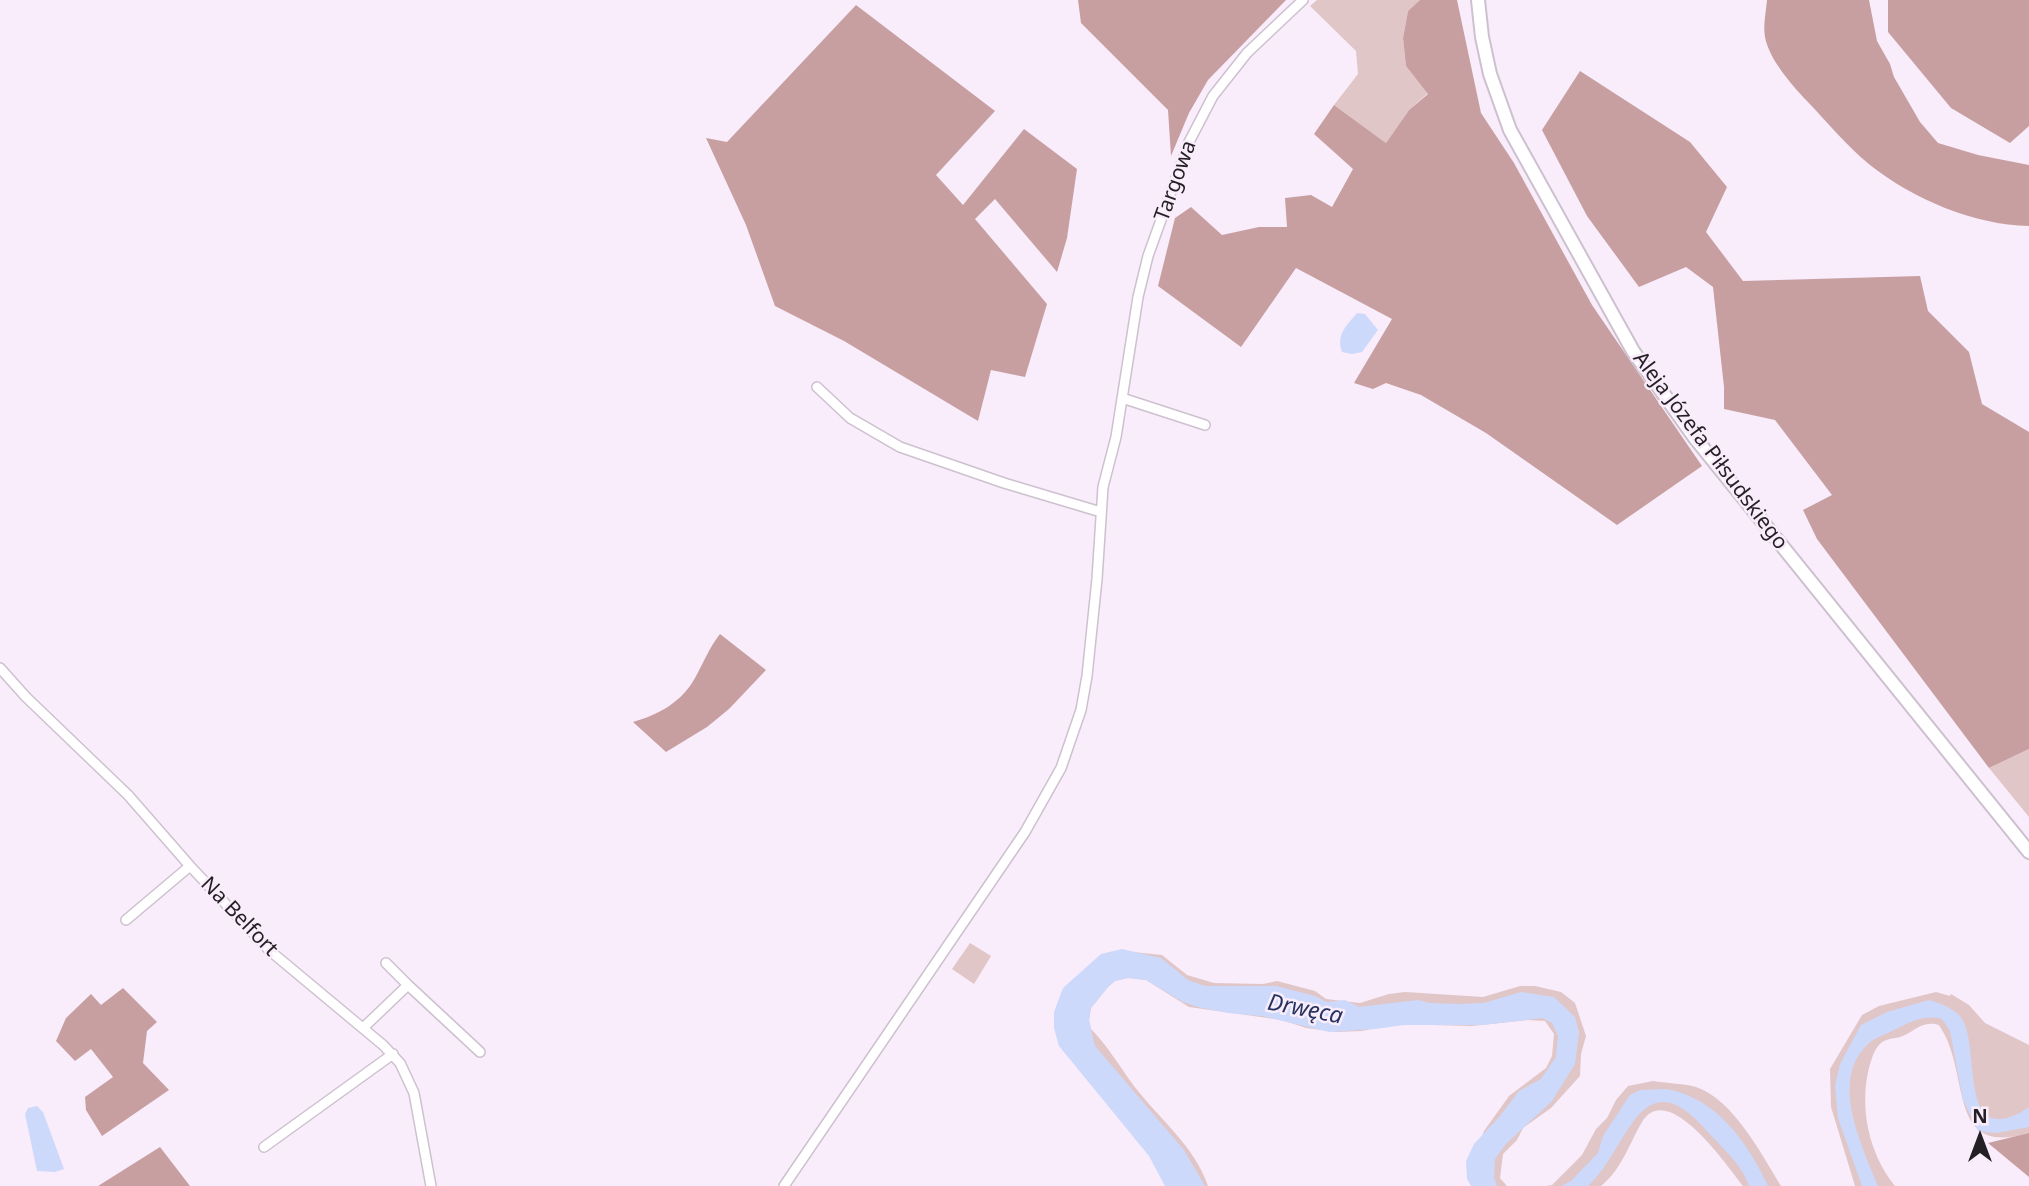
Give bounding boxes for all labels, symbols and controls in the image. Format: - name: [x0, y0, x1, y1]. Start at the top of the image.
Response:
- street label: Targowa: [1150, 137, 1202, 225]
- street label: Aleja Józefa Piłsudskiego: [1627, 347, 1793, 555]
- street label: Na Belfort: [195, 872, 283, 962]
- water label: Drwęca: [1265, 989, 1345, 1031]
- north arrow: [1945, 1102, 2015, 1172]
- text: N: [1972, 1103, 1988, 1129]

